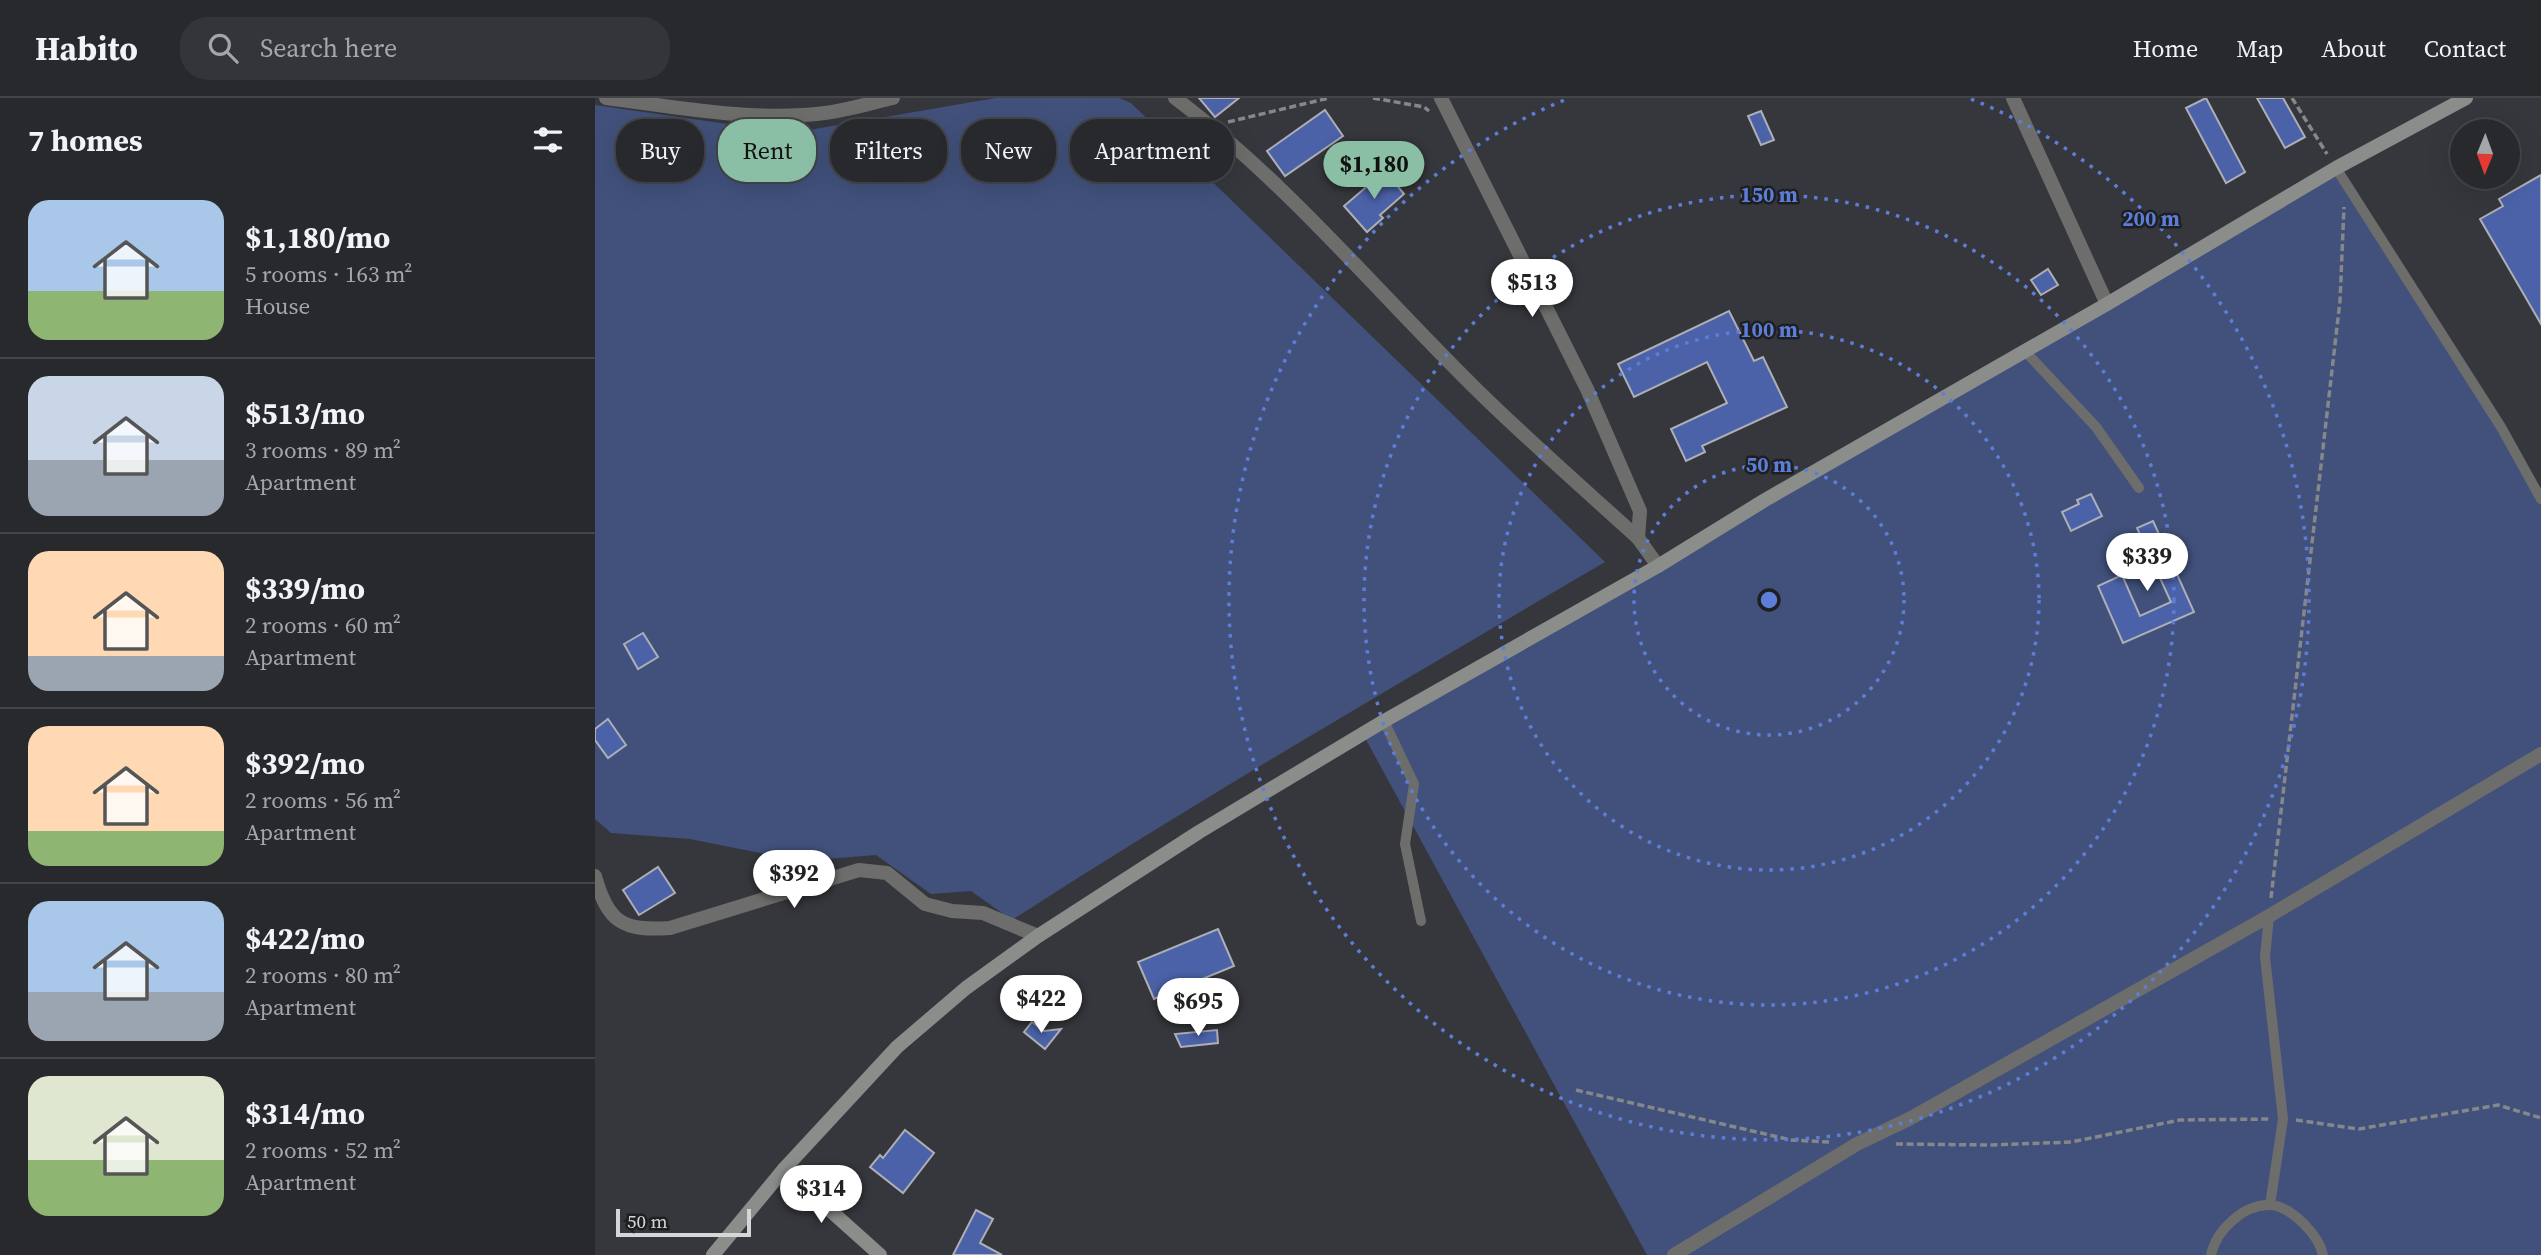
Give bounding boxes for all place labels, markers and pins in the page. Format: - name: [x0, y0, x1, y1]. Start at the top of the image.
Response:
- pin: $1,180: [1317, 141, 1431, 201]
- pin: $513: [1491, 260, 1573, 319]
- pin: $339: [2106, 533, 2188, 593]
- centre of rings: [1757, 588, 1781, 612]
- pin: $392: [753, 850, 835, 910]
- pin: $422: [1000, 976, 1082, 1035]
- pin: $695: [1157, 978, 1239, 1038]
- pin: $314: [780, 1166, 862, 1225]

